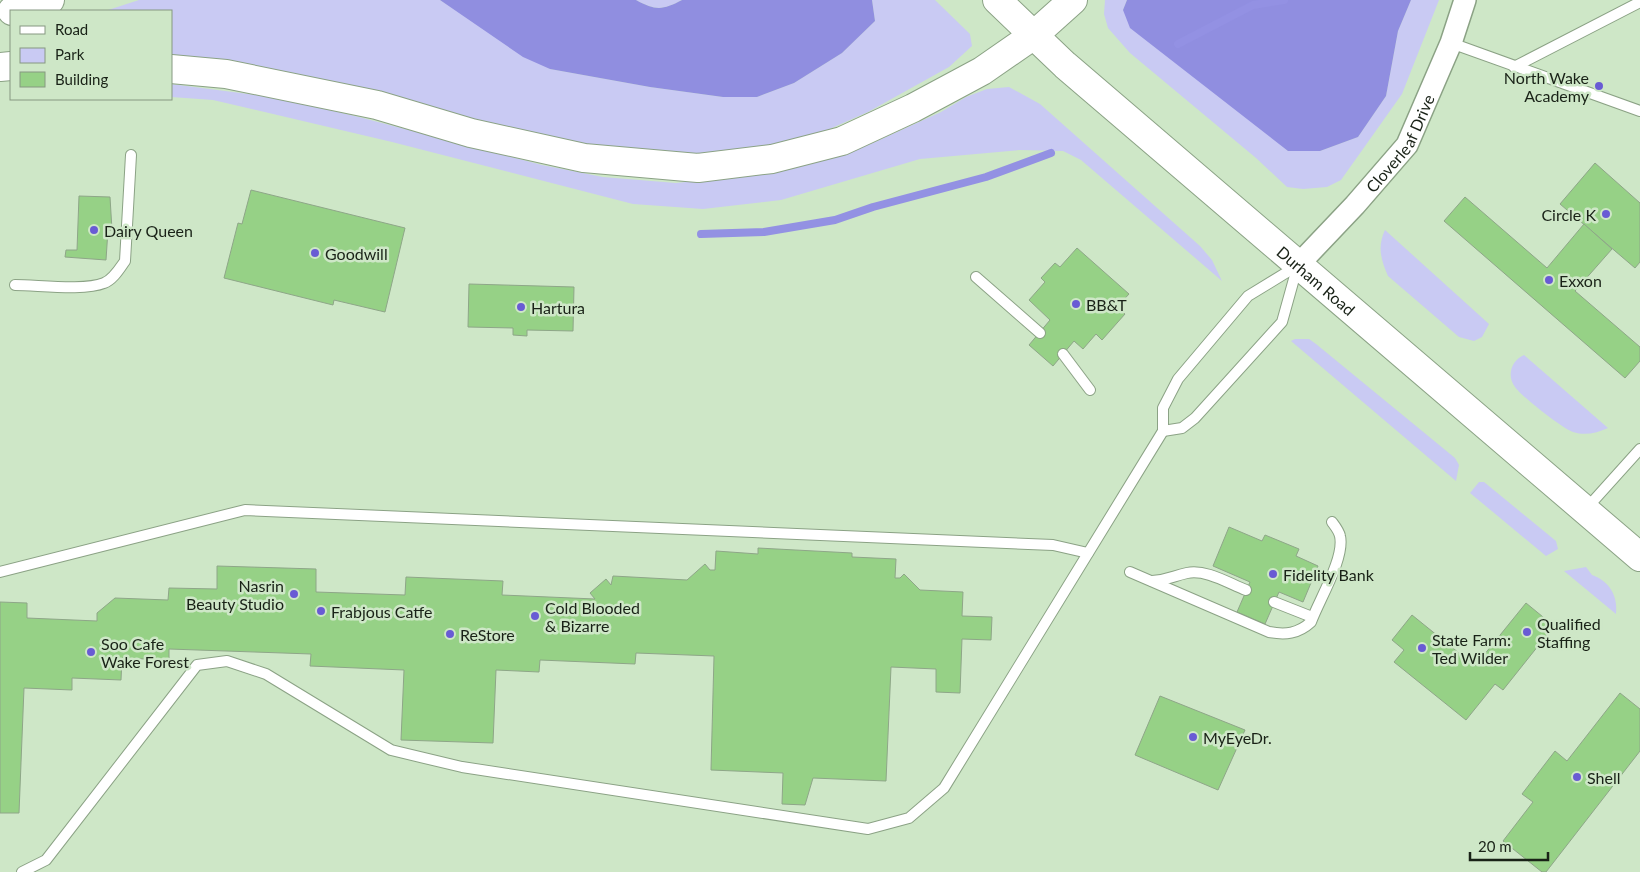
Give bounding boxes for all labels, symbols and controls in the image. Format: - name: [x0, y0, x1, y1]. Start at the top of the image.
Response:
- legend: [10, 10, 172, 100]
- text: Road: [55, 20, 88, 38]
- text: Park: [55, 45, 85, 63]
- place label: North Wake Academy: [1504, 68, 1590, 105]
- text: Building: [55, 70, 108, 88]
- marker: North Wake Academy: [1593, 80, 1605, 92]
- street label: Cloverleaf Drive: [1361, 91, 1437, 196]
- place label: Circle K: [1541, 205, 1596, 224]
- marker: Circle K: [1600, 208, 1612, 220]
- place label: Dairy Queen: [104, 221, 193, 240]
- marker: Dairy Queen: [88, 224, 100, 236]
- street label: Durham Road: [1274, 242, 1359, 319]
- place label: Goodwill: [325, 244, 388, 263]
- marker: Goodwill: [309, 247, 321, 259]
- place label: Exxon: [1559, 271, 1602, 290]
- marker: Exxon: [1543, 274, 1555, 286]
- place label: BB&T: [1086, 295, 1127, 314]
- place label: Hartura: [531, 298, 585, 317]
- marker: BB&T: [1070, 298, 1082, 310]
- marker: Hartura: [515, 301, 527, 313]
- place label: Fidelity Bank: [1283, 565, 1375, 584]
- marker: Fidelity Bank: [1267, 568, 1279, 580]
- place label: Nasrin Beauty Studio: [186, 576, 284, 613]
- marker: Nasrin Beauty Studio: [288, 588, 300, 600]
- place label: Cold Blooded & Bizarre: [545, 598, 640, 635]
- place label: Frabjous Catfe: [331, 602, 433, 621]
- marker: Frabjous Catfe: [315, 605, 327, 617]
- marker: Cold Blooded & Bizarre: [529, 610, 541, 622]
- place label: Qualified Staffing: [1537, 614, 1601, 651]
- place label: ReStore: [460, 625, 515, 644]
- marker: Qualified Staffing: [1521, 626, 1533, 638]
- marker: ReStore: [444, 628, 456, 640]
- place label: State Farm: Ted Wilder: [1432, 630, 1511, 667]
- place label: Soo Cafe Wake Forest: [101, 634, 189, 671]
- marker: State Farm: Ted Wilder: [1416, 642, 1428, 654]
- marker: Soo Cafe Wake Forest: [85, 646, 97, 658]
- place label: MyEyeDr.: [1203, 728, 1272, 747]
- marker: MyEyeDr.: [1187, 731, 1199, 743]
- place label: Shell: [1587, 768, 1620, 787]
- marker: Shell: [1571, 771, 1583, 783]
- scale bar: [1470, 830, 1548, 862]
- text: 20 m: [1478, 837, 1512, 855]

